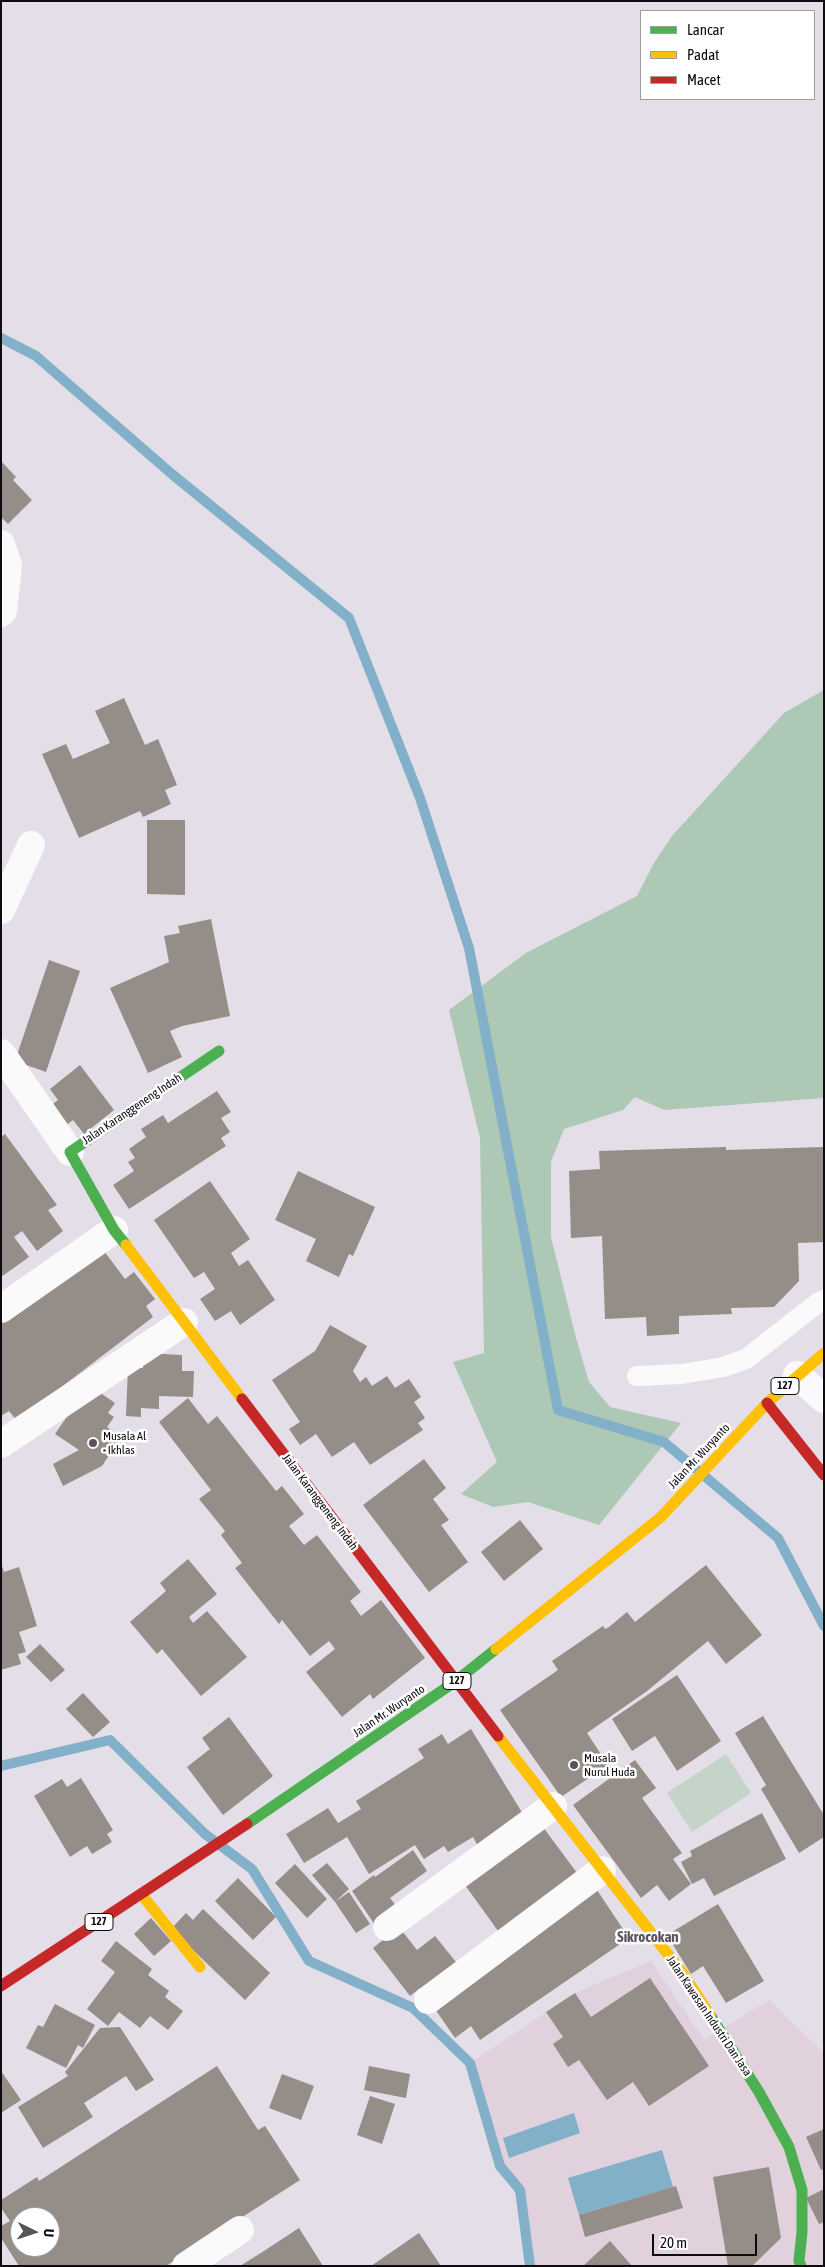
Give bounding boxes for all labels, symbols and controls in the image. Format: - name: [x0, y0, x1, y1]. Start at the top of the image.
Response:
- legend: [640, 10, 815, 100]
- text: Lancar: [687, 21, 724, 38]
- text: Padat: [687, 46, 719, 63]
- text: Macet: [687, 71, 721, 88]
- street label: Jalan Karanggeneng Indah: [80, 1070, 184, 1148]
- road number: 127: [771, 1378, 799, 1394]
- street label: Jalan Mr. Wuryanto: [665, 1421, 733, 1491]
- place label: Musala Al - Ikhlas: [103, 1429, 146, 1457]
- marker: Musala Al - Ikhlas: [87, 1437, 99, 1449]
- street label: Jalan Karanggeneng Indah: [279, 1451, 361, 1553]
- road number: 127: [443, 1672, 471, 1690]
- street label: Jalan Mr. Wuryanto: [350, 1682, 428, 1740]
- place label: Musala Nurul Huda: [584, 1751, 635, 1779]
- marker: Musala Nurul Huda: [568, 1759, 580, 1771]
- road number: 127: [85, 1914, 113, 1930]
- district label: Sikrocokan: [617, 1928, 679, 1946]
- street label: Jalan Kawasan Industri Dan Jasa: [663, 1953, 755, 2079]
- north arrow: [10, 2207, 60, 2257]
- scale bar: [655, 2224, 760, 2256]
- text: U: [41, 2228, 57, 2238]
- text: 20 m: [660, 2234, 687, 2251]

